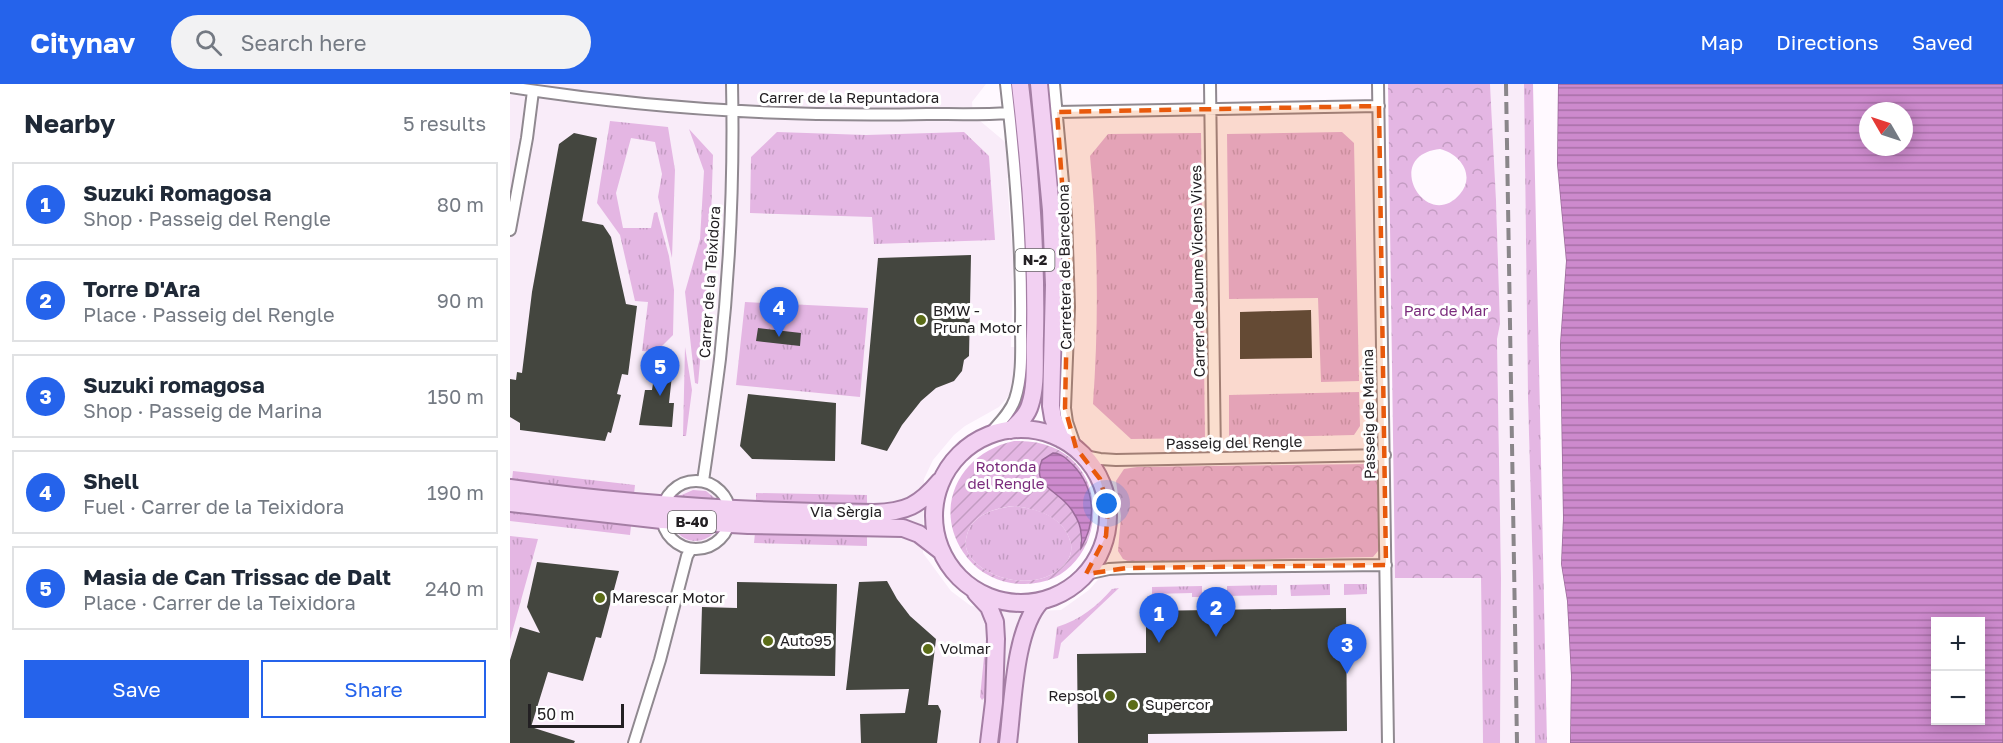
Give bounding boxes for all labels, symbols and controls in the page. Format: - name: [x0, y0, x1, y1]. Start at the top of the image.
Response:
- search box: [171, 15, 591, 69]
- text: Citynav: [30, 26, 135, 59]
- icon: search: [192, 26, 225, 59]
- text: Search here: [240, 29, 366, 56]
- text: Map: [1700, 29, 1743, 55]
- text: Directions: [1776, 29, 1879, 55]
- text: Saved: [1912, 29, 1973, 55]
- street label: Carrer de la Repuntadora: [759, 88, 939, 106]
- north arrow: [1859, 102, 1913, 156]
- text: Nearby: [24, 108, 115, 139]
- text: 5 results: [403, 111, 486, 135]
- street label: Carrer de Jaume Vicens Vives: [1186, 165, 1208, 377]
- text: Suzuki Romagosa: [83, 179, 271, 206]
- street label: Carretera de Barcelona: [1054, 184, 1074, 350]
- text: 1: [40, 192, 51, 216]
- text: 80 m: [437, 192, 484, 216]
- street label: Carrer de la Teixidora: [695, 205, 723, 359]
- text: Shop · Passeig del Rengle: [83, 206, 331, 230]
- road number: N-2: [1016, 249, 1054, 271]
- text: Torre D'Ara: [83, 275, 200, 302]
- text: 2: [39, 288, 52, 312]
- text: 90 m: [437, 288, 484, 312]
- pin: 4: [760, 288, 798, 337]
- place label: BMW - Pruna Motor: [933, 301, 1022, 336]
- park label: Parc de Mar: [1404, 301, 1488, 319]
- text: Place · Passeig del Rengle: [83, 302, 335, 326]
- marker: BMW - Pruna Motor: [914, 313, 928, 327]
- pin: 5: [640, 346, 680, 396]
- street label: Passeig de Marina: [1358, 349, 1378, 479]
- text: Suzuki romagosa: [83, 371, 265, 398]
- text: 3: [39, 384, 52, 408]
- text: 150 m: [428, 384, 484, 408]
- text: Shop · Passeig de Marina: [83, 398, 322, 422]
- street label: Passeig del Rengle: [1165, 432, 1303, 452]
- park label: Rotonda del Rengle: [967, 457, 1045, 492]
- text: Shell: [83, 467, 139, 494]
- text: 4: [39, 480, 52, 504]
- text: 190 m: [427, 480, 484, 504]
- your location: [1092, 489, 1121, 518]
- text: Fuel · Carrer de la Teixidora: [83, 494, 344, 518]
- street label: Via Sèrgia: [810, 502, 882, 520]
- road number: B-40: [668, 511, 716, 533]
- text: Masia de Can Trissac de Dalt: [83, 563, 391, 590]
- text: 5: [39, 576, 52, 600]
- text: 240 m: [425, 576, 484, 600]
- place label: Marescar Motor: [612, 588, 725, 606]
- pin: 2: [1196, 588, 1236, 637]
- text: Place · Carrer de la Teixidora: [83, 590, 356, 614]
- marker: Marescar Motor: [593, 591, 607, 605]
- pin: 1: [1140, 594, 1178, 643]
- map controls: [1931, 617, 1985, 725]
- button: +: [1931, 617, 1985, 671]
- pin: 3: [1328, 624, 1366, 674]
- place label: Auto95: [780, 631, 832, 649]
- marker: Auto95: [761, 634, 775, 648]
- place label: Volmar: [940, 639, 991, 657]
- marker: Volmar: [921, 642, 935, 656]
- button: Save: [24, 660, 249, 718]
- button: Share: [261, 660, 486, 718]
- button: −: [1931, 671, 1985, 725]
- place label: Repsol: [1048, 686, 1098, 704]
- marker: Repsol: [1103, 689, 1117, 703]
- place label: Supercor: [1145, 695, 1210, 713]
- marker: Supercor: [1126, 698, 1140, 712]
- scale bar: [528, 701, 624, 728]
- text: 50 m: [537, 704, 574, 724]

